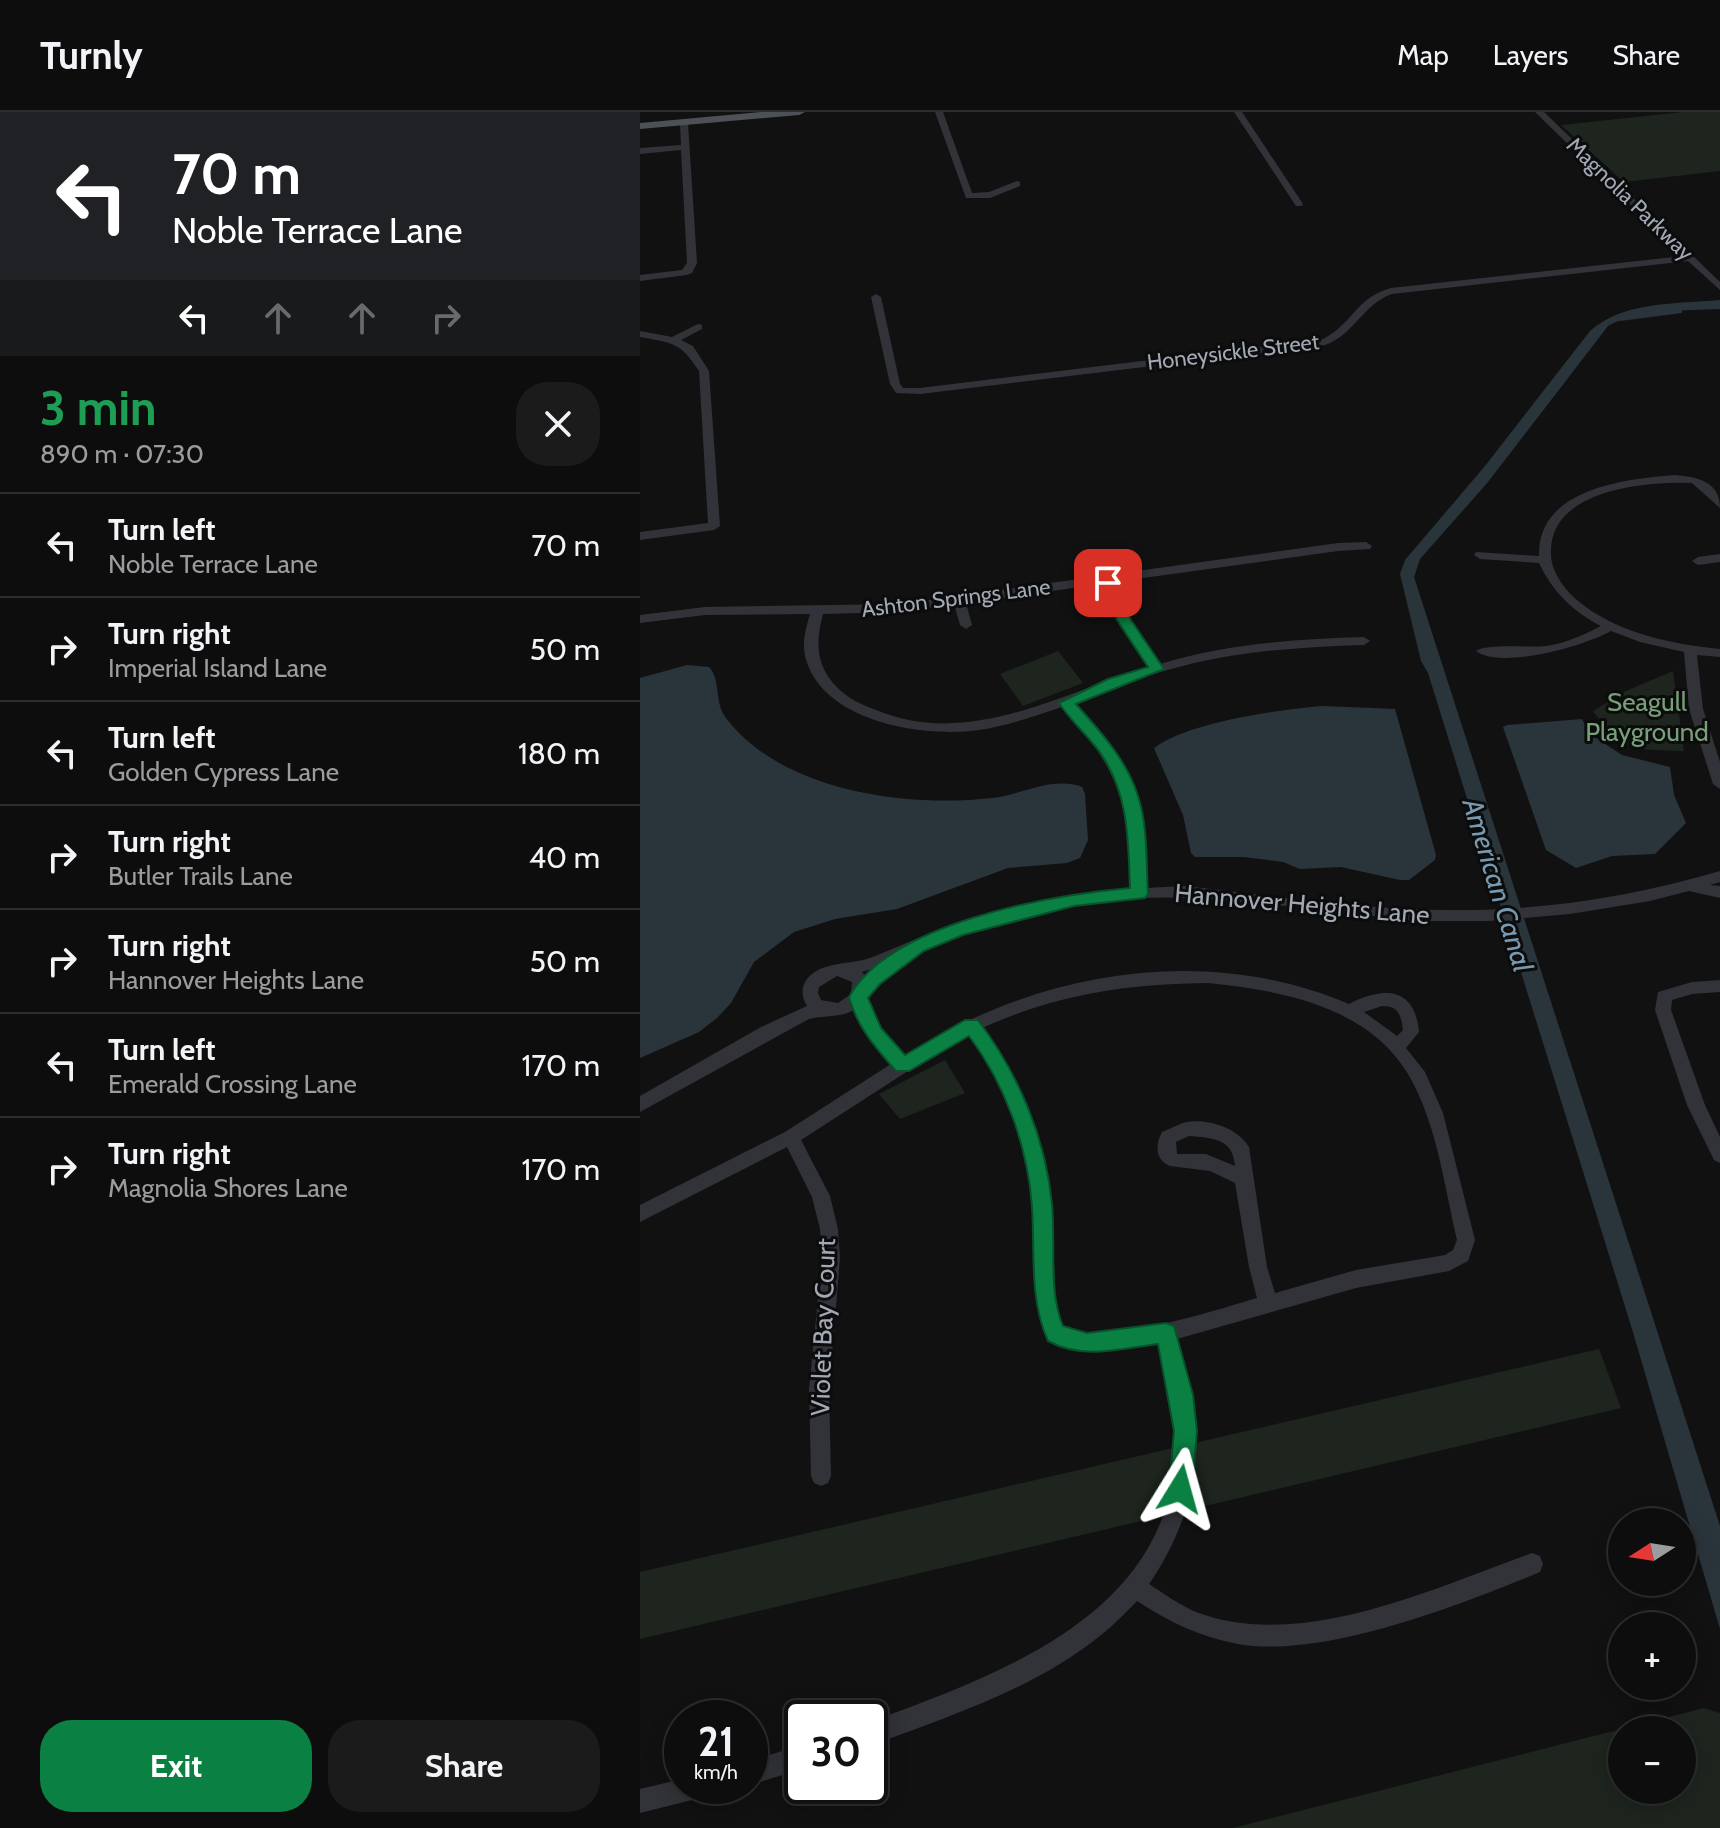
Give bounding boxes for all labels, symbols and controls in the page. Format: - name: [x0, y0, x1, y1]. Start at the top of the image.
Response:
- text: Turnly: [40, 32, 143, 79]
- text: Map: [1397, 38, 1449, 72]
- text: Layers: [1493, 38, 1568, 72]
- text: Share: [1612, 38, 1680, 72]
- street label: Magnolia Parkway: [1561, 132, 1699, 266]
- text: 70 m: [172, 140, 301, 208]
- icon: left: [40, 144, 144, 248]
- text: Noble Terrace Lane: [172, 208, 463, 252]
- icon: left: [172, 296, 216, 340]
- icon: ahead: [256, 296, 300, 340]
- icon: ahead: [340, 296, 384, 340]
- icon: right: [424, 296, 468, 340]
- street label: Honeysickle Street: [1145, 328, 1321, 376]
- text: 3 min: [40, 379, 156, 437]
- button: close: [516, 382, 600, 466]
- text: 890 m · 07:30: [40, 438, 204, 470]
- text: Turn left: [108, 511, 216, 548]
- icon: left: [40, 523, 84, 567]
- text: 70 m: [531, 527, 600, 564]
- text: Noble Terrace Lane: [108, 548, 318, 580]
- pin: [1074, 549, 1142, 617]
- icon: arrive: [1086, 561, 1130, 605]
- street label: Ashton Springs Lane: [860, 573, 1052, 623]
- text: Turn right: [108, 615, 231, 652]
- icon: right: [40, 627, 84, 671]
- text: 50 m: [530, 631, 600, 668]
- text: Imperial Island Lane: [108, 652, 327, 684]
- park label: Seagull Playground: [1585, 686, 1709, 748]
- text: Turn left: [108, 719, 216, 756]
- icon: left: [40, 731, 84, 775]
- text: 180 m: [518, 735, 600, 772]
- text: Golden Cypress Lane: [108, 756, 339, 788]
- water label: American Canal: [1455, 792, 1541, 976]
- text: Turn right: [108, 823, 231, 860]
- icon: right: [40, 835, 84, 879]
- text: 40 m: [529, 839, 600, 876]
- text: Butler Trails Lane: [108, 860, 293, 892]
- street label: Hannover Heights Lane: [1173, 877, 1431, 931]
- text: Turn right: [108, 927, 231, 964]
- icon: right: [40, 939, 84, 983]
- text: 50 m: [530, 943, 600, 980]
- text: Hannover Heights Lane: [108, 964, 364, 996]
- text: Turn left: [108, 1031, 216, 1068]
- icon: left: [40, 1043, 84, 1087]
- text: 170 m: [521, 1047, 600, 1084]
- text: Emerald Crossing Lane: [108, 1068, 357, 1100]
- text: Turn right: [108, 1135, 231, 1172]
- icon: right: [40, 1147, 84, 1191]
- text: 170 m: [521, 1151, 600, 1188]
- text: Magnolia Shores Lane: [108, 1172, 348, 1204]
- street label: Violet Bay Court: [804, 1237, 842, 1416]
- position arrow: [1138, 1447, 1222, 1531]
- north arrow: [1608, 1508, 1696, 1596]
- map controls: [1608, 1508, 1696, 1804]
- button: +: [1608, 1612, 1696, 1700]
- speed limit sign: 30: [784, 1700, 888, 1804]
- button: −: [1608, 1716, 1696, 1804]
- text: 21: [698, 1717, 734, 1766]
- button: Exit: [40, 1720, 312, 1812]
- button: Share: [328, 1720, 600, 1812]
- text: km/h: [694, 1760, 738, 1784]

